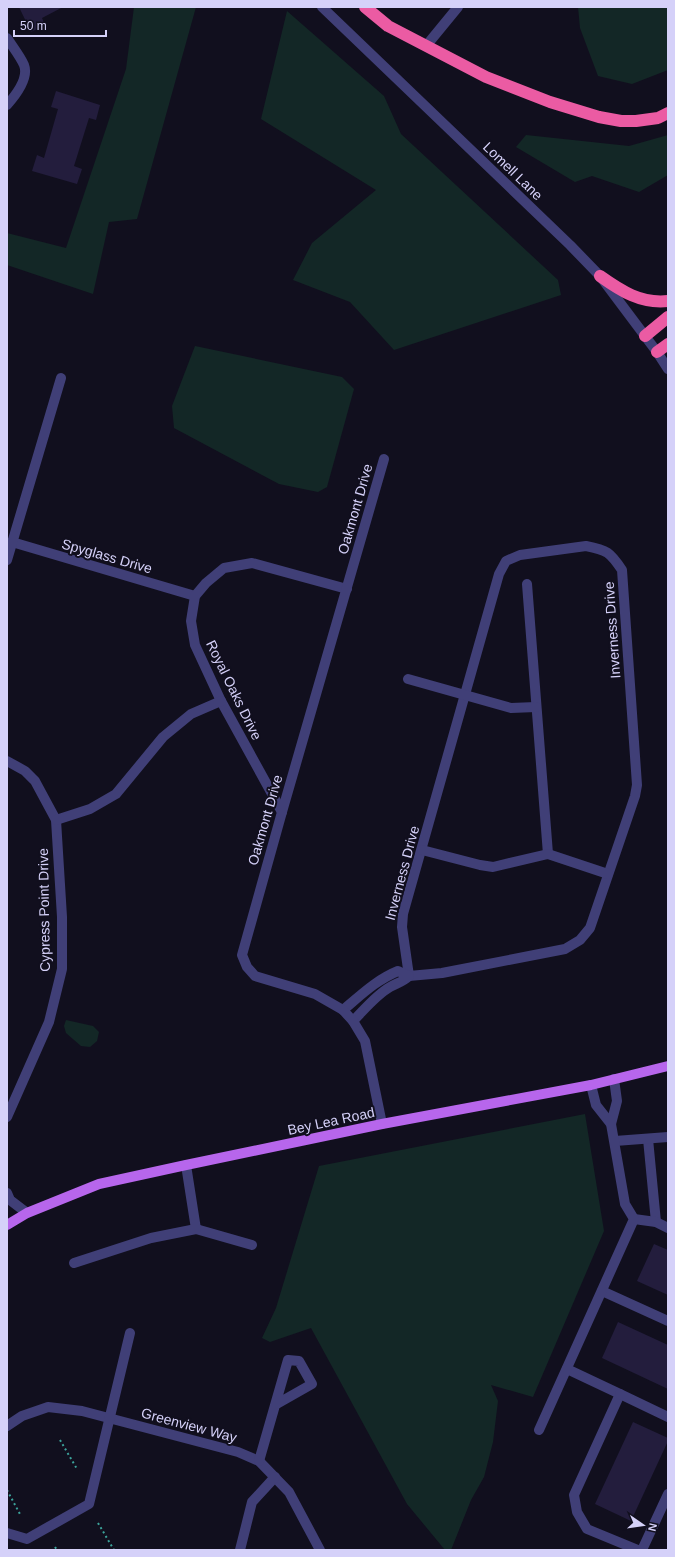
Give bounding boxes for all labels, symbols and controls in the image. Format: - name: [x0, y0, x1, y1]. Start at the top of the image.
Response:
- scale bar: [14, 12, 106, 38]
- text: 50 m: [20, 19, 47, 33]
- street label: Lomell Lane: [480, 139, 546, 203]
- street label: Oakmont Drive: [334, 462, 376, 556]
- street label: Spyglass Drive: [60, 535, 154, 577]
- street label: Inverness Drive: [601, 581, 623, 679]
- street label: Royal Oaks Drive: [203, 638, 265, 743]
- street label: Oakmont Drive: [244, 773, 286, 867]
- street label: Inverness Drive: [382, 824, 422, 922]
- street label: Cypress Point Drive: [35, 848, 53, 972]
- street label: Bey Lea Road: [286, 1104, 376, 1138]
- street label: Greenview Way: [139, 1405, 239, 1445]
- north arrow: [623, 1505, 663, 1545]
- text: N: [646, 1522, 659, 1533]

